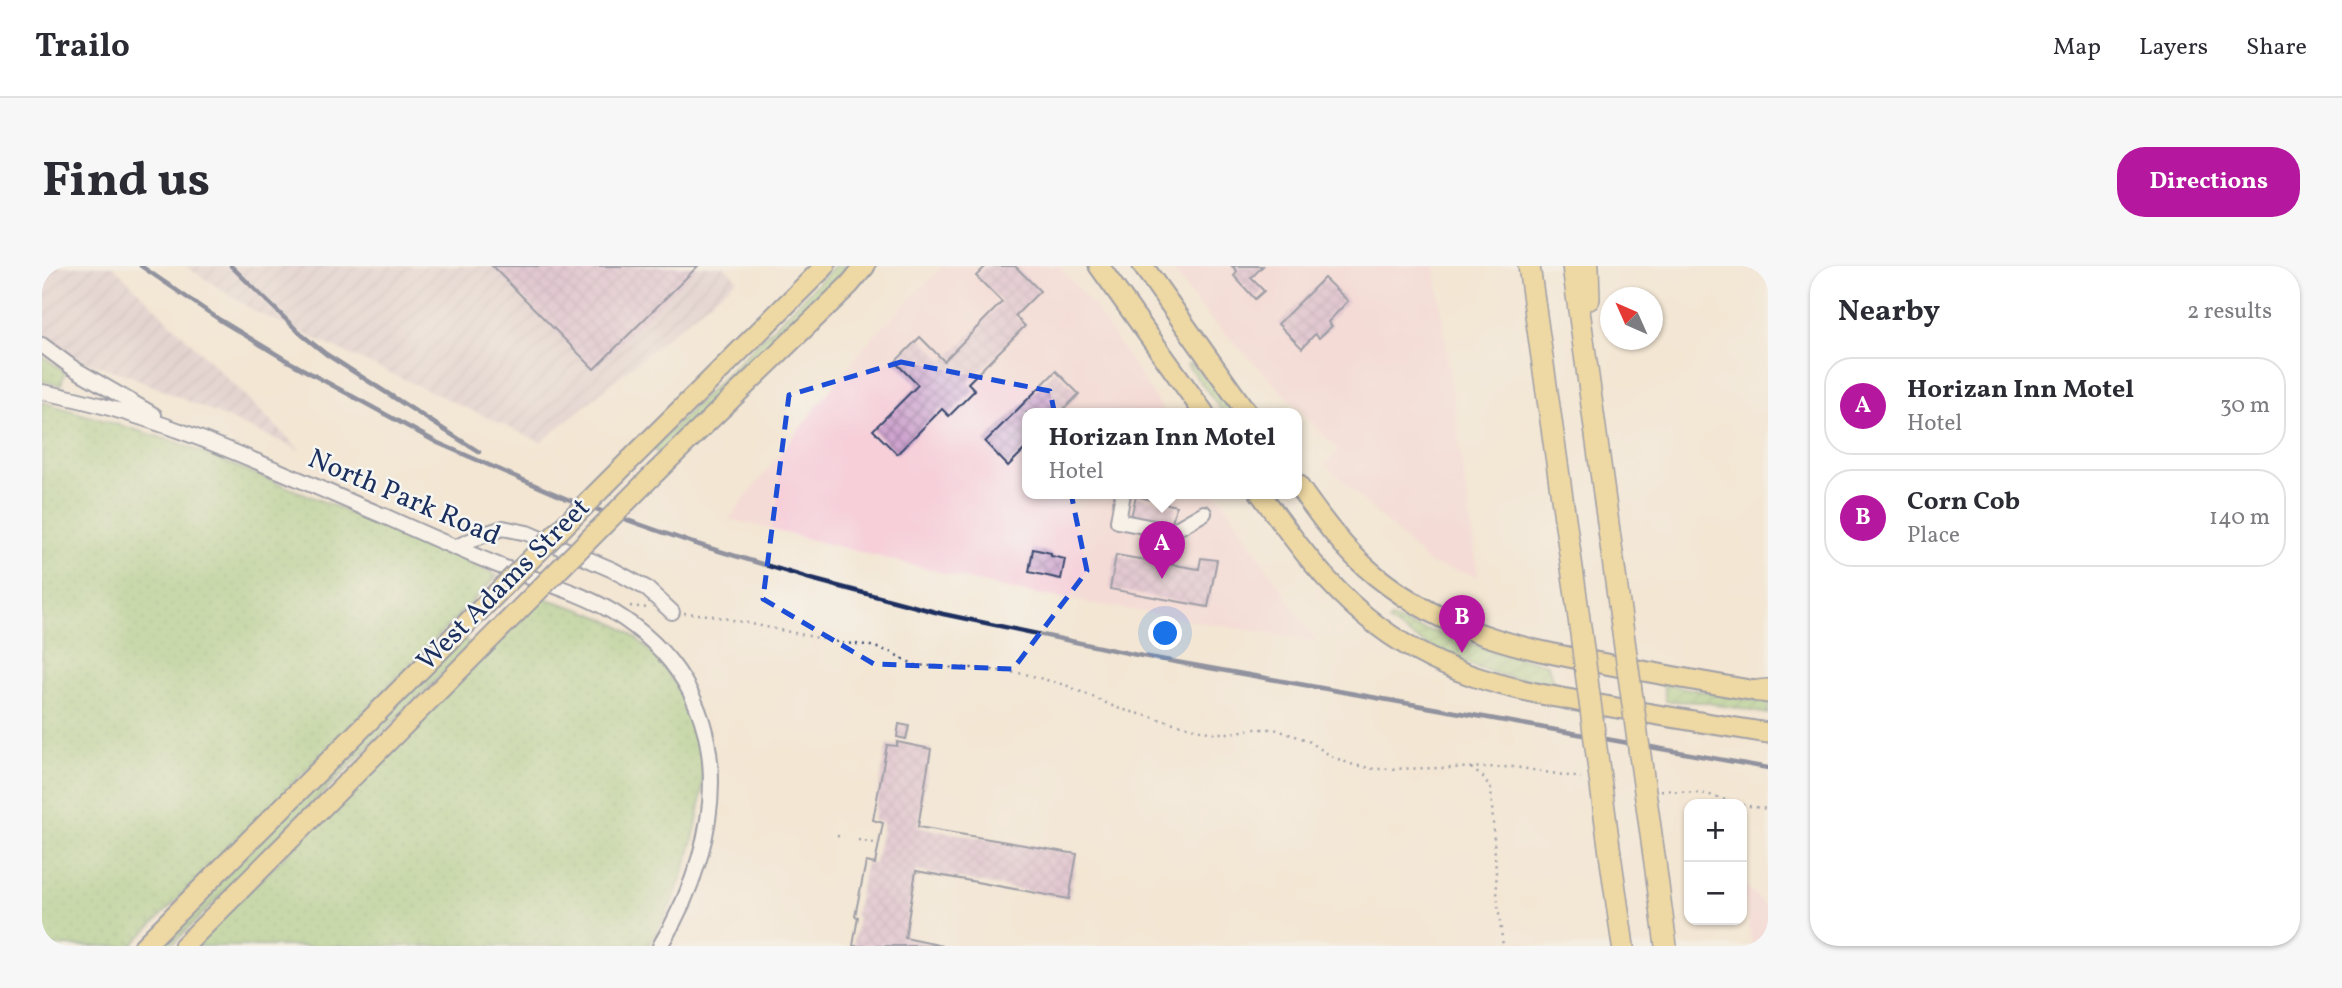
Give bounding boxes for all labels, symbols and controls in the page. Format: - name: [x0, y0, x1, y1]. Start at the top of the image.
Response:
- text: Trailo: [35, 25, 130, 71]
- text: Map: [2053, 31, 2101, 65]
- text: Layers: [2139, 31, 2208, 65]
- text: Share: [2246, 31, 2307, 65]
- button: Directions: [2117, 147, 2300, 217]
- text: Find us: [42, 148, 210, 217]
- north arrow: [1600, 287, 1663, 350]
- text: Nearby: [1838, 291, 1940, 333]
- text: 2 results: [2187, 296, 2272, 328]
- text: Horizan Inn Motel: [1907, 372, 2134, 408]
- text: A: [1855, 390, 1871, 422]
- text: 30 m: [2220, 390, 2270, 422]
- popup: [1022, 408, 1302, 499]
- text: Hotel: [1907, 408, 1962, 440]
- text: Horizan Inn Motel: [1048, 420, 1276, 456]
- street label: North Park Road: [302, 440, 506, 556]
- text: Hotel: [1048, 456, 1104, 488]
- text: Corn Cob: [1907, 484, 2020, 520]
- street label: West Adams Street: [408, 489, 600, 681]
- text: B: [1855, 502, 1871, 534]
- text: 140 m: [2209, 502, 2270, 534]
- text: Place: [1907, 520, 1960, 552]
- pin: A: [1139, 521, 1185, 579]
- pin: B: [1439, 595, 1485, 653]
- your location: [1148, 616, 1182, 650]
- map controls: [1684, 799, 1747, 925]
- button: +: [1684, 799, 1747, 862]
- button: −: [1684, 862, 1747, 925]

